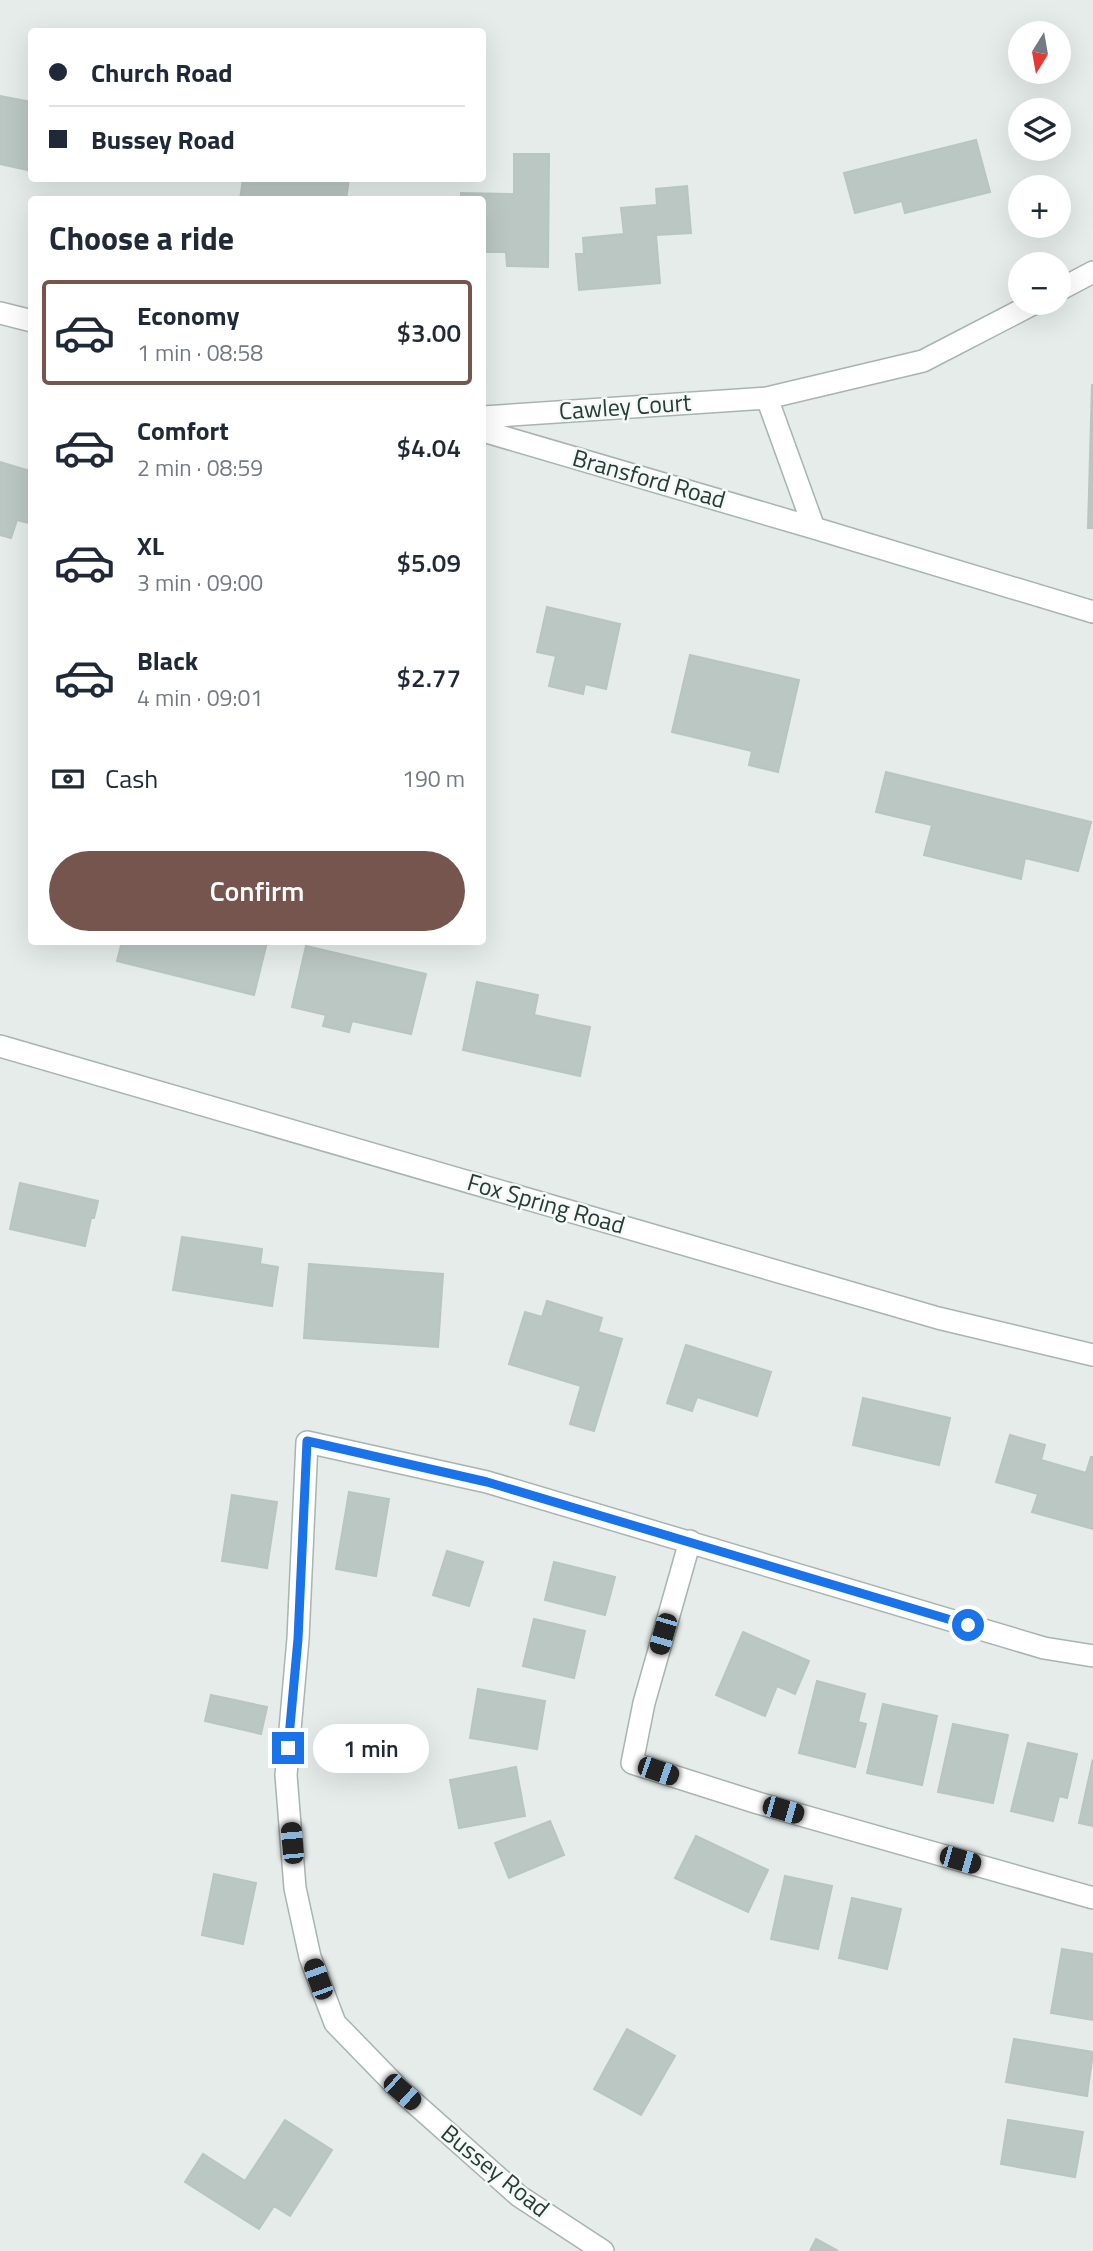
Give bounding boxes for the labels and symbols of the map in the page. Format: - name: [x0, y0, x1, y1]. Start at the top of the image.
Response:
- north arrow: [1008, 21, 1071, 84]
- street label: Cawley Court: [558, 383, 693, 429]
- street label: Bransford Road: [569, 439, 730, 517]
- street label: Fox Spring Road: [463, 1163, 629, 1243]
- route start: [952, 1609, 984, 1641]
- car: [648, 1611, 679, 1657]
- callout: 1 min: [312, 1724, 428, 1772]
- route end: [272, 1732, 304, 1764]
- car: [635, 1754, 682, 1788]
- car: [760, 1794, 807, 1826]
- car: [280, 1821, 305, 1865]
- car: [937, 1844, 984, 1876]
- car: [301, 1956, 336, 2002]
- car: [380, 2070, 425, 2114]
- street label: Bussey Road: [434, 2115, 558, 2225]

